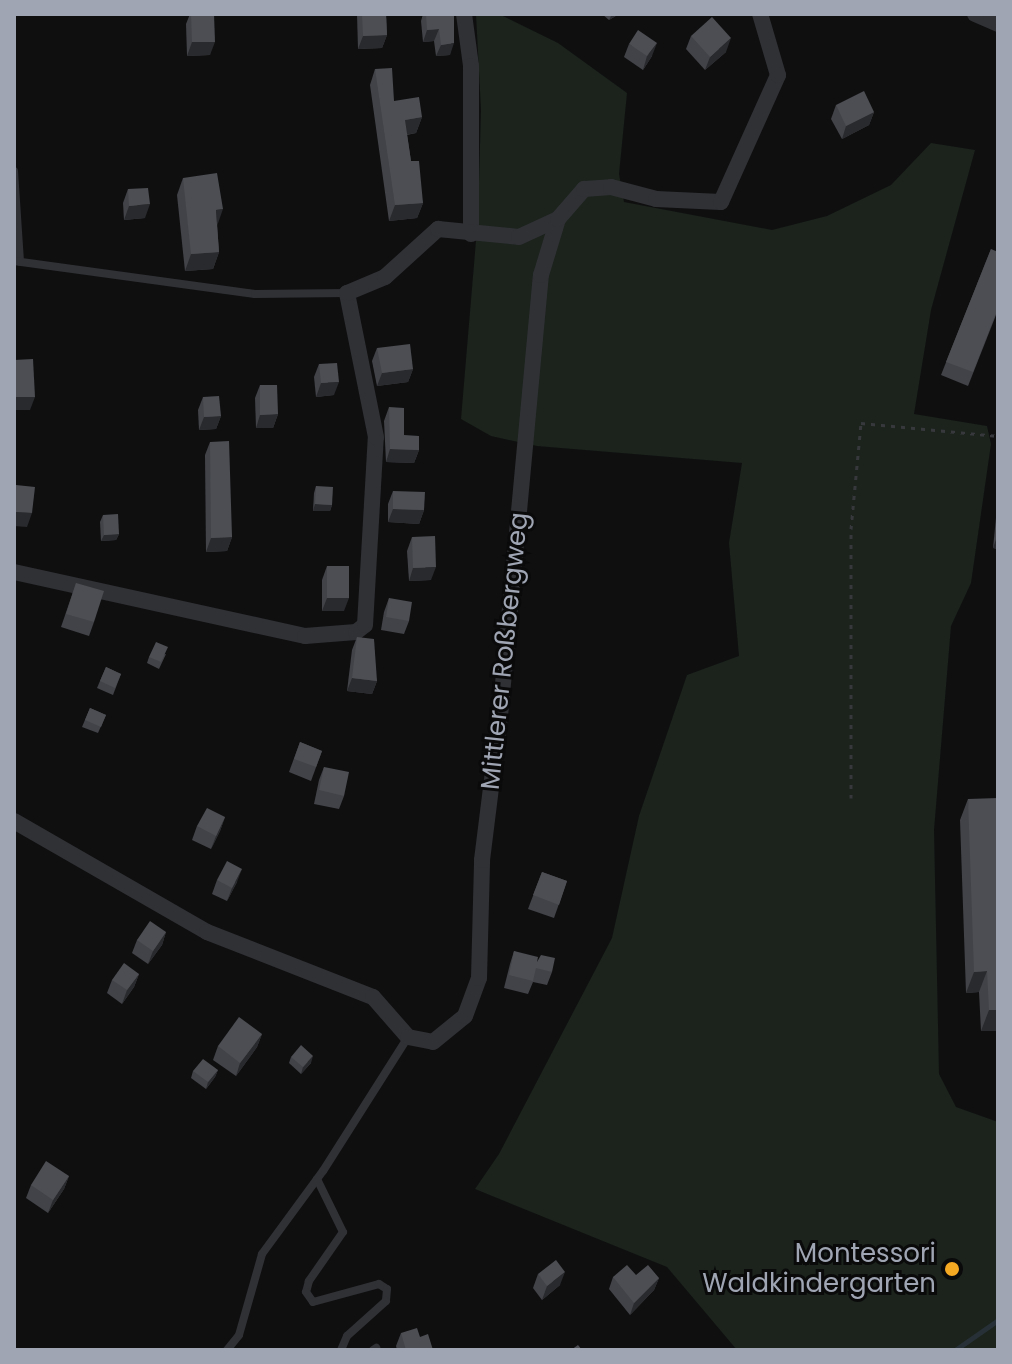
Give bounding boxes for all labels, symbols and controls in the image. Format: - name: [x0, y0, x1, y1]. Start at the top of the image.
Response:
- street label: Mittlerer Roßbergweg: [475, 511, 535, 791]
- place label: Montessori Waldkindergarten: [702, 1238, 936, 1300]
- marker: Montessori Waldkindergarten: [943, 1260, 961, 1278]

